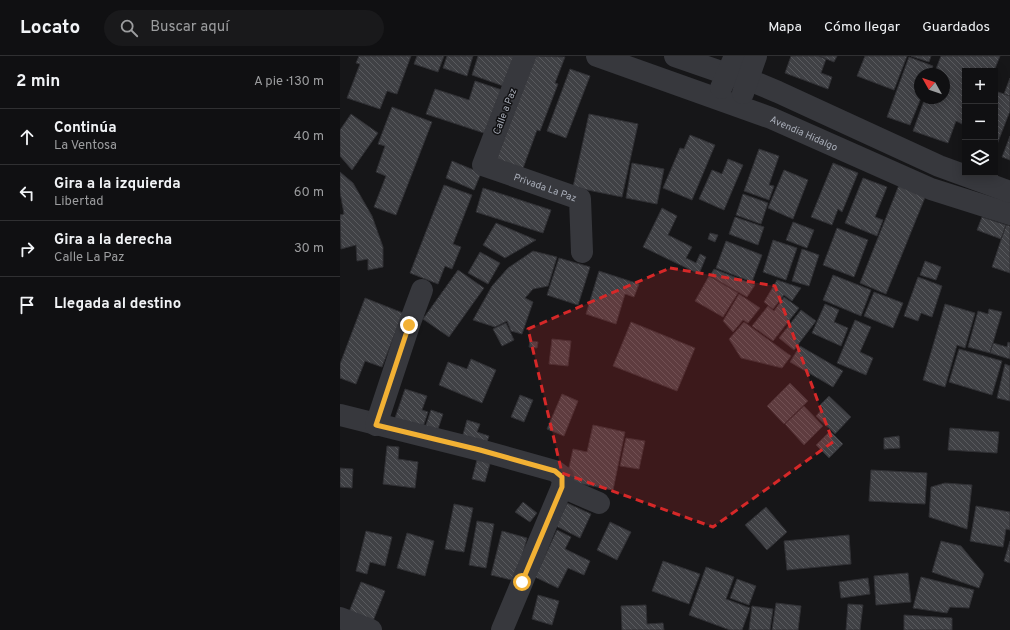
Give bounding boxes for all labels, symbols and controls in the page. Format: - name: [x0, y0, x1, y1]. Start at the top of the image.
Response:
- search box: [104, 10, 384, 46]
- text: Locato: [20, 16, 80, 40]
- icon: search: [118, 17, 140, 39]
- text: Buscar aquí: [150, 18, 229, 37]
- text: Mapa: [768, 19, 802, 36]
- text: Cómo llegar: [824, 19, 900, 36]
- text: Guardados: [922, 19, 990, 36]
- north arrow: [914, 68, 950, 104]
- map controls: [962, 68, 998, 176]
- button: +: [962, 68, 998, 104]
- text: 2 min: [16, 71, 60, 93]
- text: A pie · 130 m: [254, 74, 324, 90]
- street label: Calle a Paz: [491, 86, 520, 137]
- button: −: [962, 104, 998, 140]
- street label: Avendia Hidalgo: [768, 113, 840, 155]
- text: Continúa: [54, 119, 116, 138]
- icon: ahead: [16, 126, 38, 148]
- text: 40 m: [294, 129, 324, 145]
- text: La Ventosa: [54, 138, 117, 154]
- button: layers: [962, 140, 998, 176]
- street label: Privada La Paz: [512, 171, 578, 205]
- text: Gira a la izquierda: [54, 175, 181, 194]
- icon: left: [16, 182, 38, 204]
- text: 60 m: [294, 185, 324, 201]
- text: Libertad: [54, 194, 104, 210]
- text: Gira a la derecha: [54, 231, 172, 250]
- icon: right: [16, 238, 38, 260]
- text: 30 m: [294, 241, 324, 257]
- text: Calle La Paz: [54, 250, 125, 266]
- icon: arrive: [16, 294, 38, 316]
- text: Llegada al destino: [54, 295, 181, 314]
- route end: [400, 316, 418, 334]
- route start: [513, 573, 531, 591]

